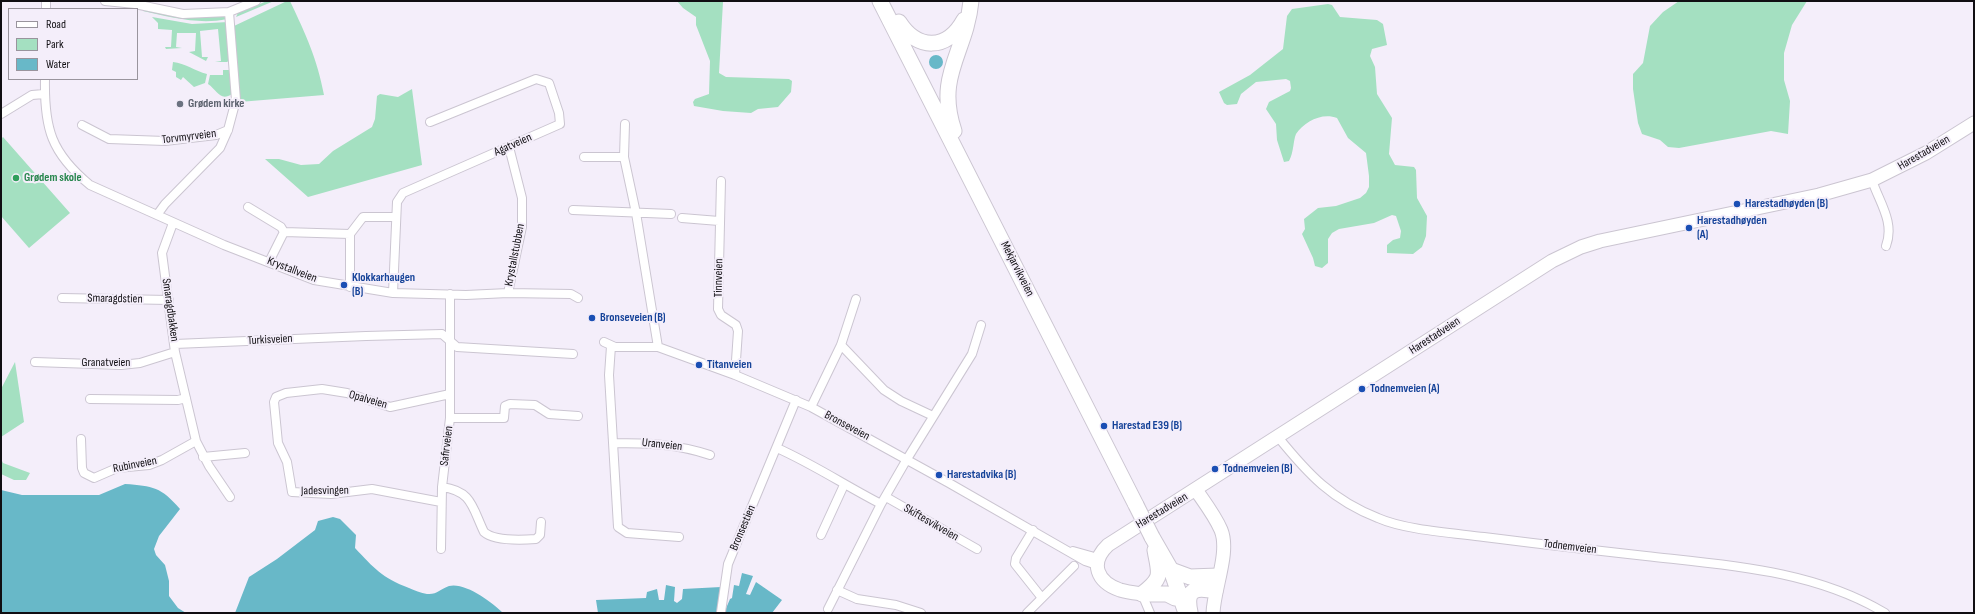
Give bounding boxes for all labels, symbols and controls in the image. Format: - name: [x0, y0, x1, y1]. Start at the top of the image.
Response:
- legend: [8, 8, 138, 80]
- text: Road: [46, 17, 66, 32]
- text: Park: [46, 37, 64, 52]
- text: Water: [46, 57, 70, 72]
- place label: Grødem kirke: [188, 97, 244, 111]
- marker: Grødem kirke: [175, 99, 185, 109]
- street label: Torvmyrveien: [161, 127, 217, 147]
- street label: Agatveien: [492, 130, 534, 160]
- street label: Harestadveien: [1895, 132, 1953, 174]
- place label: Grødem skole: [24, 171, 82, 185]
- marker: Grødem skole: [11, 173, 21, 183]
- place label: Harestadhøyden (B): [1745, 197, 1828, 211]
- marker: Harestadhøyden (B): [1732, 199, 1742, 209]
- place label: Harestadhøyden (A): [1697, 214, 1767, 242]
- street label: Krystallstubben: [502, 222, 528, 288]
- marker: Harestadhøyden (A): [1684, 223, 1694, 233]
- street label: Mekjarvikveien: [997, 239, 1037, 299]
- street label: Krystallveien: [265, 254, 319, 286]
- street label: Tinnveien: [711, 258, 727, 298]
- place label: Klokkarhaugen (B): [352, 271, 415, 299]
- street label: Smaragdbakken: [158, 278, 182, 342]
- marker: Klokkarhaugen (B): [339, 280, 349, 290]
- street label: Smaragdstien: [87, 291, 143, 307]
- place label: Bronseveien (B): [600, 311, 666, 325]
- marker: Bronseveien (B): [587, 313, 597, 323]
- street label: Harestadveien: [1407, 314, 1463, 358]
- street label: Turkisveien: [247, 332, 293, 348]
- street label: Granatveien: [82, 356, 130, 370]
- place label: Titanveien: [707, 358, 752, 372]
- marker: Titanveien: [694, 360, 704, 370]
- place label: Todnemveien (A): [1370, 382, 1439, 396]
- marker: Todnemveien (A): [1357, 384, 1367, 394]
- street label: Opalveien: [347, 388, 389, 412]
- street label: Bronseveien: [822, 408, 872, 444]
- place label: Harestad E39 (B): [1112, 419, 1182, 433]
- marker: Harestad E39 (B): [1099, 421, 1109, 431]
- street label: Safirveien: [437, 425, 457, 467]
- street label: Uranveien: [641, 436, 683, 454]
- street label: Rubinveien: [112, 454, 158, 476]
- place label: Todnemveien (B): [1223, 462, 1292, 476]
- marker: Todnemveien (B): [1210, 464, 1220, 474]
- place label: Harestadvika (B): [947, 468, 1016, 482]
- marker: Harestadvika (B): [934, 470, 944, 480]
- street label: Jadesvingen: [301, 483, 349, 499]
- street label: Harestadveien: [1133, 490, 1191, 532]
- street label: Skiftesvikveien: [901, 501, 961, 545]
- street label: Bronsestien: [727, 503, 759, 553]
- street label: Todnemveien: [1543, 537, 1597, 557]

